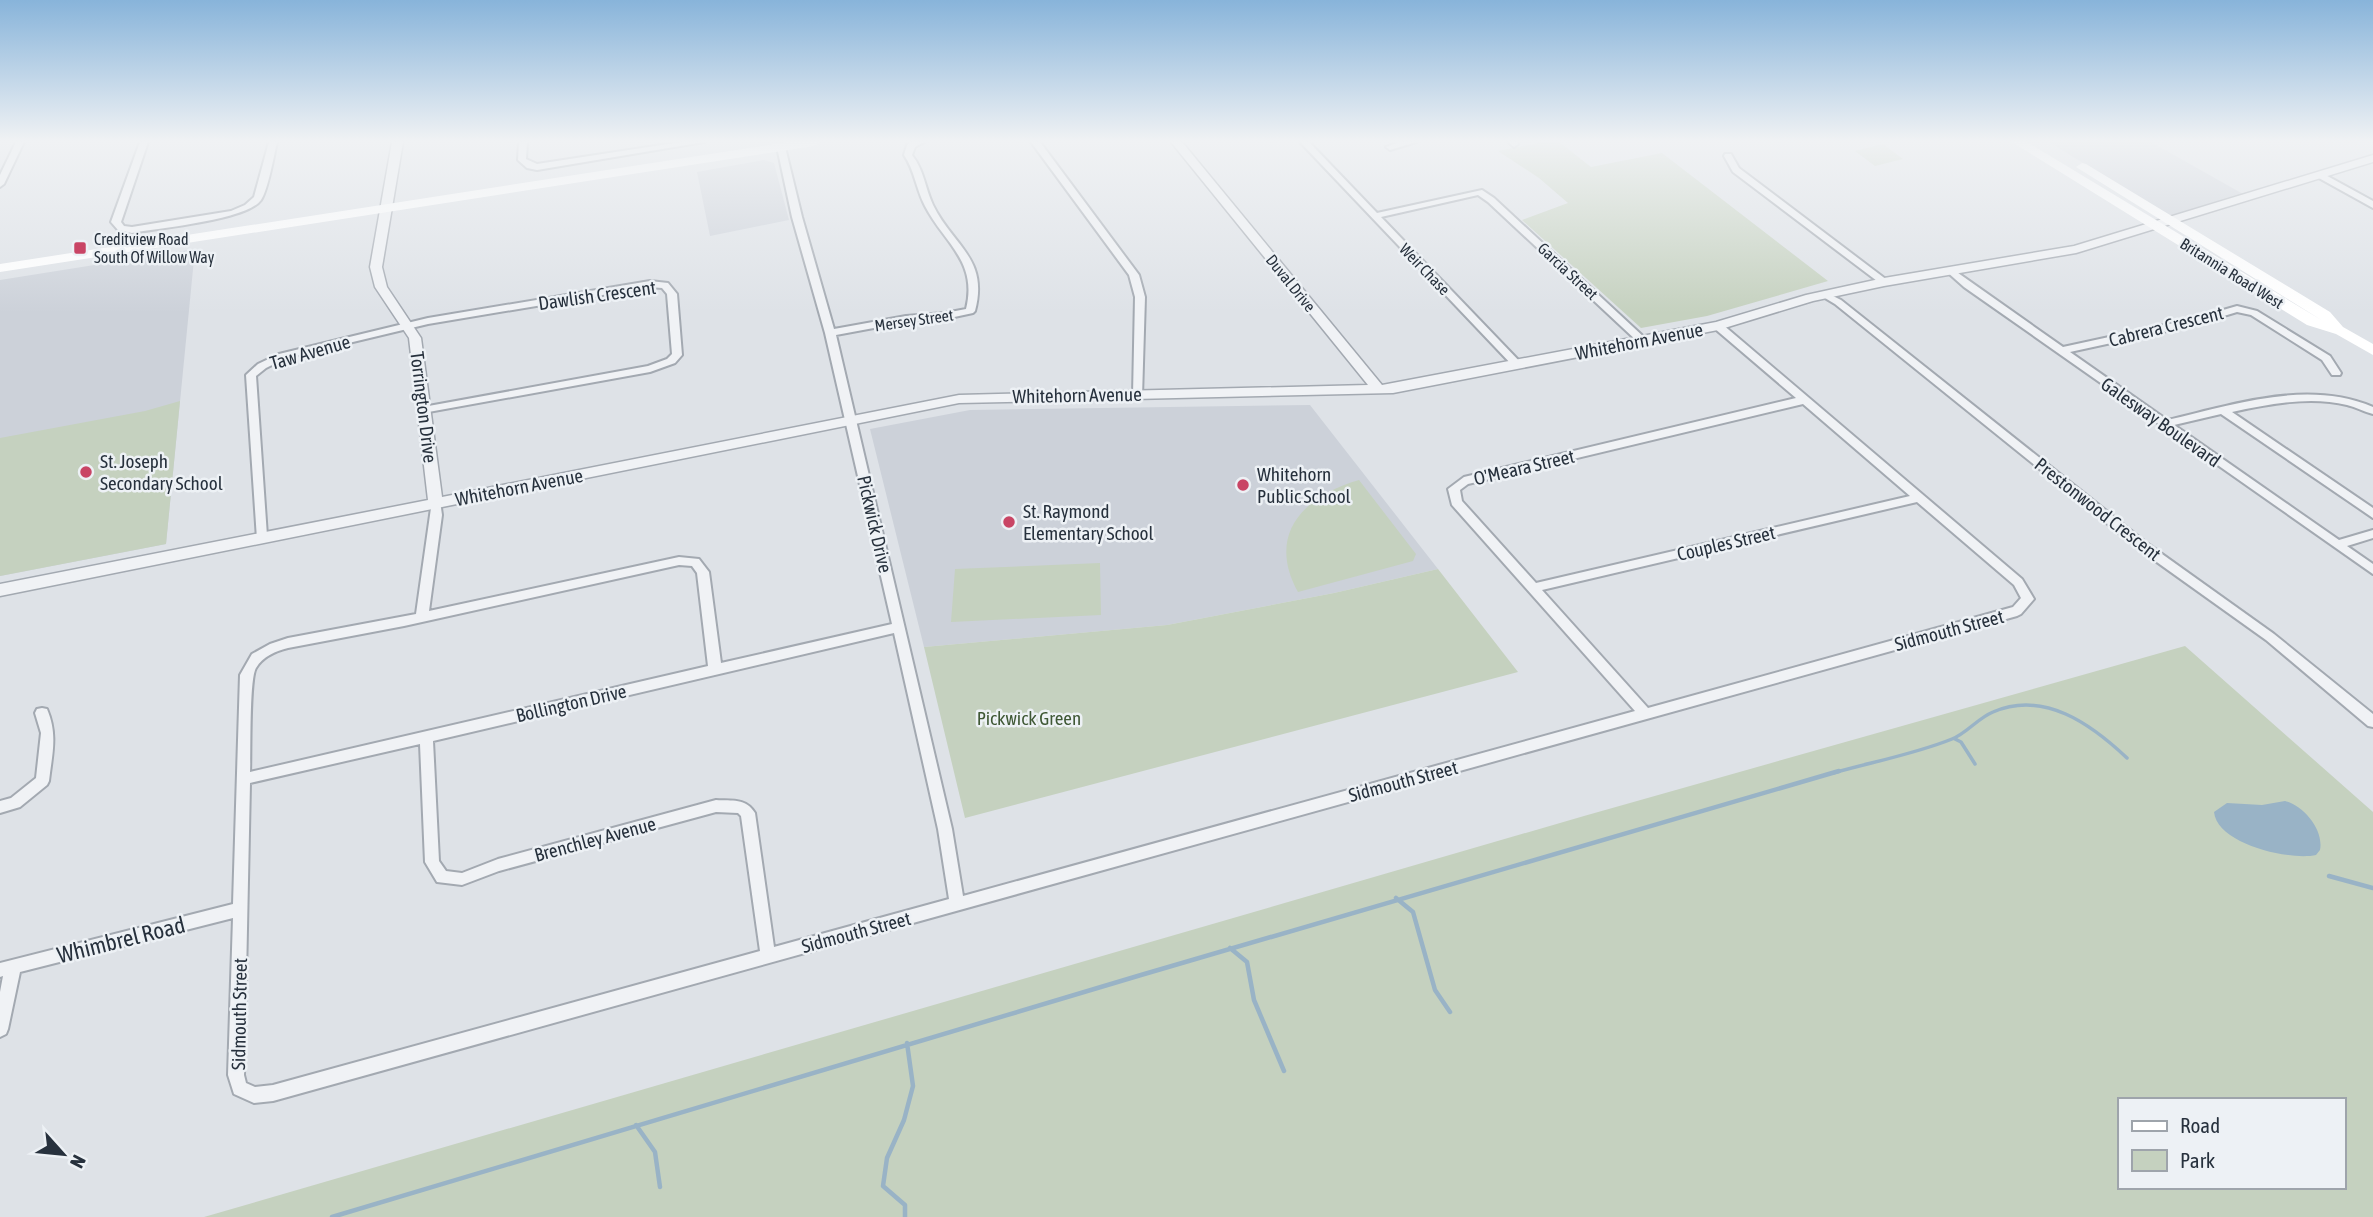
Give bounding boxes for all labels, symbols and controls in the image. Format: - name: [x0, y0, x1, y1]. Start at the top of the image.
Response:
- place label: Creditview Road South Of Willow Way: [94, 230, 215, 267]
- street label: Britannia Road West: [2177, 234, 2287, 312]
- street label: Garcia Street: [1534, 239, 1602, 303]
- marker: Creditview Road South Of Willow Way: [72, 240, 88, 256]
- street label: Weir Chase: [1396, 240, 1454, 298]
- street label: Duval Drive: [1263, 251, 1319, 315]
- street label: Dawlish Crescent: [537, 276, 657, 314]
- street label: Cabrera Crescent: [2107, 301, 2225, 351]
- street label: Mersey Street: [873, 306, 955, 335]
- street label: Whitehorn Avenue: [1573, 318, 1705, 364]
- street label: Taw Avenue: [267, 330, 353, 374]
- street label: Torrington Drive: [406, 350, 442, 464]
- street label: Galesway Boulevard: [2097, 373, 2225, 471]
- street label: Whitehorn Avenue: [1012, 383, 1142, 407]
- street label: O'Meara Street: [1471, 445, 1577, 489]
- place label: St. Joseph Secondary School: [100, 450, 223, 494]
- street label: Prestonwood Crescent: [2030, 453, 2166, 565]
- place label: Whitehorn Public School: [1257, 463, 1351, 507]
- marker: St. Joseph Secondary School: [78, 464, 94, 480]
- street label: Whitehorn Avenue: [453, 464, 585, 510]
- street label: Pickwick Drive: [853, 473, 897, 575]
- marker: Whitehorn Public School: [1235, 477, 1251, 493]
- place label: St. Raymond Elementary School: [1023, 500, 1154, 544]
- marker: St. Raymond Elementary School: [1001, 514, 1017, 530]
- street label: Couples Street: [1675, 521, 1777, 565]
- street label: Sidmouth Street: [1892, 605, 2006, 655]
- street label: Bollington Drive: [514, 680, 628, 726]
- park label: Pickwick Green: [977, 707, 1081, 729]
- street label: Sidmouth Street: [1346, 756, 1460, 806]
- street label: Brenchley Avenue: [532, 812, 658, 866]
- street label: Sidmouth Street: [799, 907, 913, 957]
- street label: Whimbrel Road: [54, 912, 188, 968]
- street label: Sidmouth Street: [227, 958, 251, 1070]
- legend: [2118, 1098, 2345, 1189]
- text: Road: [2180, 1113, 2220, 1137]
- north arrow: [28, 1119, 98, 1189]
- text: Park: [2180, 1148, 2215, 1172]
- text: N: [66, 1152, 90, 1172]

